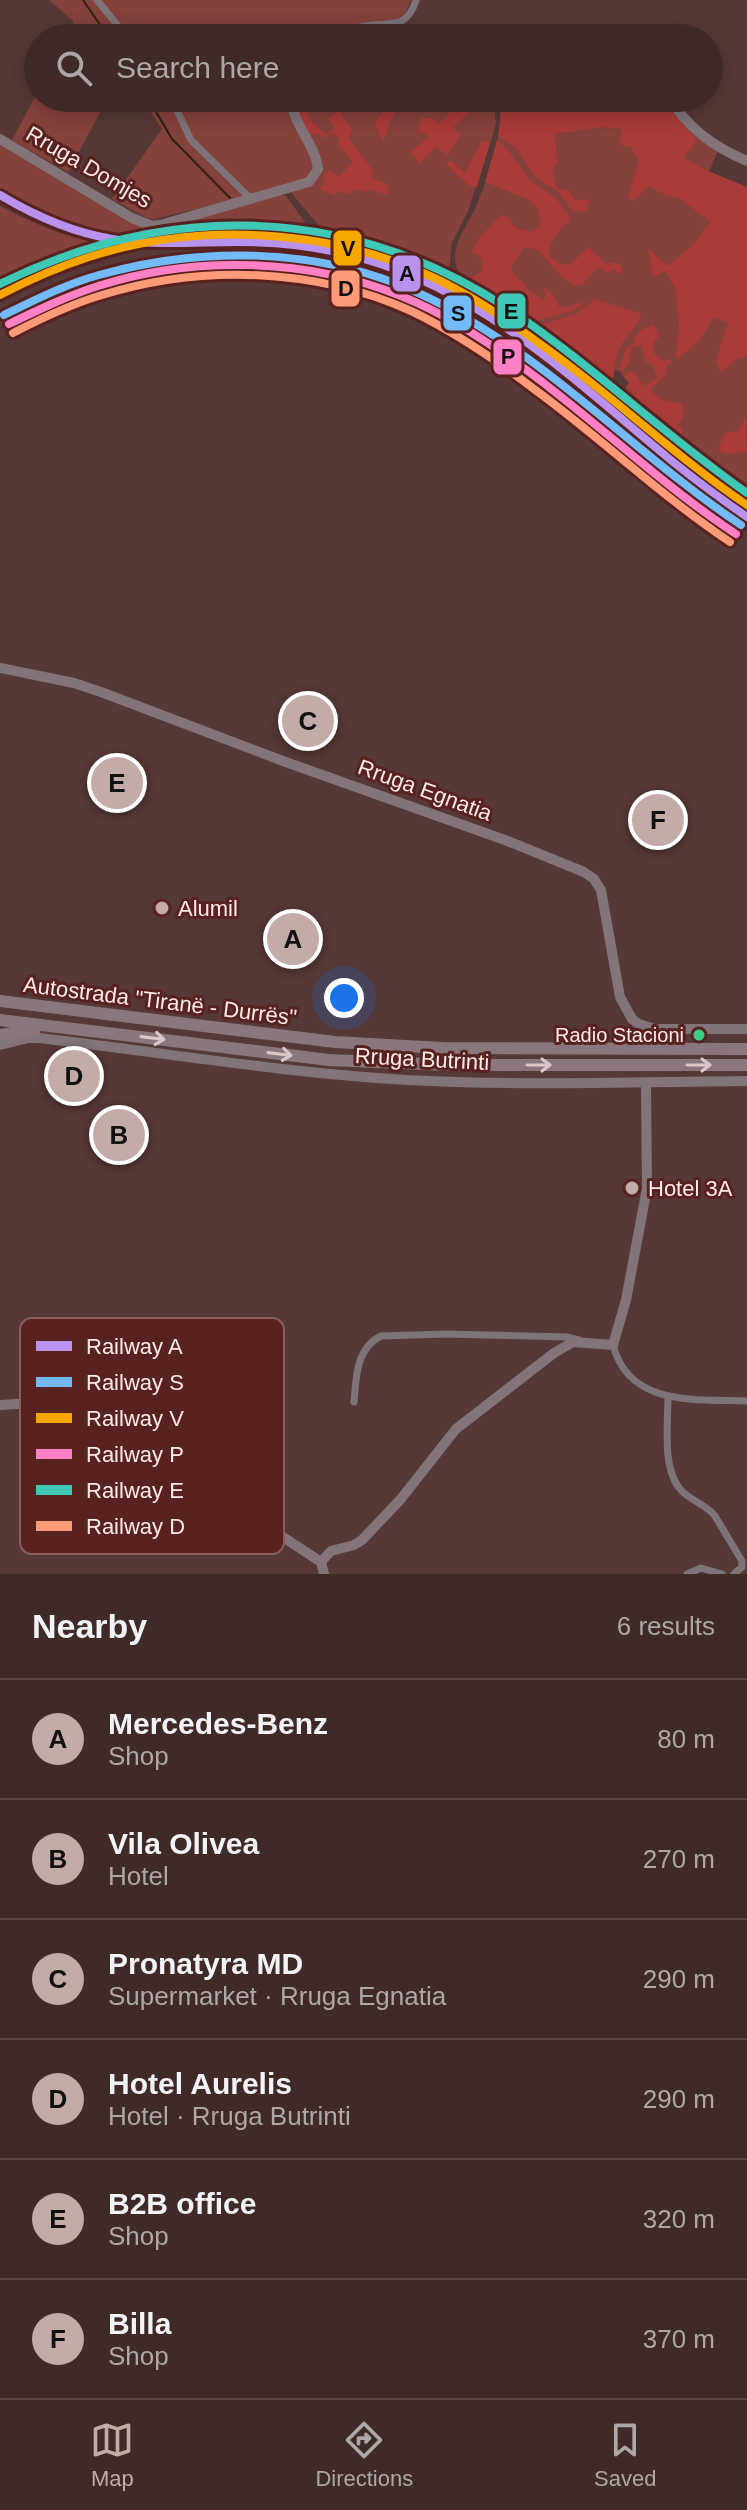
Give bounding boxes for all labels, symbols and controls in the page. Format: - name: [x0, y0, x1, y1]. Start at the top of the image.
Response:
- search box: [24, 24, 723, 112]
- icon: search: [52, 46, 96, 90]
- text: Search here: [116, 51, 279, 84]
- street label: Rruga Domjes: [22, 121, 156, 213]
- line badge: V: [332, 229, 363, 267]
- text: V: [341, 236, 356, 261]
- line badge: A: [391, 254, 422, 293]
- text: A: [399, 261, 415, 286]
- line badge: D: [330, 269, 361, 308]
- text: D: [338, 276, 354, 301]
- line badge: E: [496, 292, 527, 330]
- line badge: S: [442, 294, 473, 332]
- text: E: [504, 299, 518, 324]
- text: S: [451, 301, 465, 326]
- line badge: P: [492, 338, 523, 376]
- text: P: [501, 344, 515, 369]
- pin: C: [282, 691, 334, 751]
- pin: E: [91, 753, 143, 813]
- street label: Rruga Egnatia: [355, 754, 496, 826]
- pin: F: [632, 790, 684, 850]
- place label: Alumil: [178, 896, 238, 921]
- marker: Alumil: [153, 899, 171, 917]
- pin: A: [267, 909, 319, 969]
- street label: Autostrada "Tiranë - Durrës": [22, 972, 298, 1030]
- your location: [324, 978, 364, 1018]
- place label: Radio Stacioni: [555, 1024, 684, 1046]
- marker: Radio Stacioni: [691, 1027, 707, 1043]
- one-way arrow: [140, 1031, 165, 1046]
- street label: Rruga Butrinti: [354, 1043, 490, 1075]
- pin: D: [48, 1046, 100, 1106]
- one-way arrow: [266, 1046, 293, 1061]
- one-way arrow: [525, 1057, 552, 1073]
- one-way arrow: [685, 1057, 712, 1073]
- pin: B: [93, 1105, 145, 1165]
- place label: Hotel 3A: [648, 1176, 733, 1201]
- marker: Hotel 3A: [623, 1179, 641, 1197]
- legend: [20, 1318, 284, 1554]
- text: Railway A: [86, 1334, 183, 1359]
- text: Railway S: [86, 1370, 184, 1395]
- text: Railway V: [86, 1406, 184, 1431]
- text: Railway P: [86, 1442, 184, 1467]
- text: Railway E: [86, 1478, 184, 1503]
- text: Railway D: [86, 1514, 185, 1539]
- text: Nearby: [32, 1607, 147, 1645]
- text: 6 results: [617, 1611, 715, 1641]
- text: Mercedes-Benz: [108, 1707, 328, 1740]
- text: A: [49, 1724, 67, 1754]
- text: 80 m: [657, 1724, 715, 1754]
- text: Shop: [108, 1741, 169, 1771]
- text: Vila Olivea: [108, 1827, 259, 1860]
- text: B: [49, 1844, 67, 1874]
- text: 270 m: [643, 1844, 715, 1874]
- text: Hotel: [108, 1861, 169, 1891]
- text: Pronatyra MD: [108, 1947, 303, 1980]
- text: C: [49, 1964, 67, 1994]
- text: 290 m: [643, 1964, 715, 1994]
- text: Supermarket · Rruga Egnatia: [108, 1981, 446, 2011]
- text: Hotel Aurelis: [108, 2067, 292, 2100]
- text: D: [49, 2084, 67, 2114]
- text: 290 m: [643, 2084, 715, 2114]
- text: Hotel · Rruga Butrinti: [108, 2101, 351, 2131]
- text: B2B office: [108, 2187, 256, 2220]
- text: E: [49, 2204, 67, 2234]
- text: 320 m: [643, 2204, 715, 2234]
- text: Shop: [108, 2221, 169, 2251]
- text: Billa: [108, 2307, 171, 2340]
- text: F: [50, 2324, 66, 2354]
- text: 370 m: [643, 2324, 715, 2354]
- text: Shop: [108, 2341, 169, 2371]
- tab: Map: [90, 2418, 134, 2492]
- tab: Directions: [315, 2418, 413, 2492]
- tab: Saved: [594, 2418, 657, 2492]

